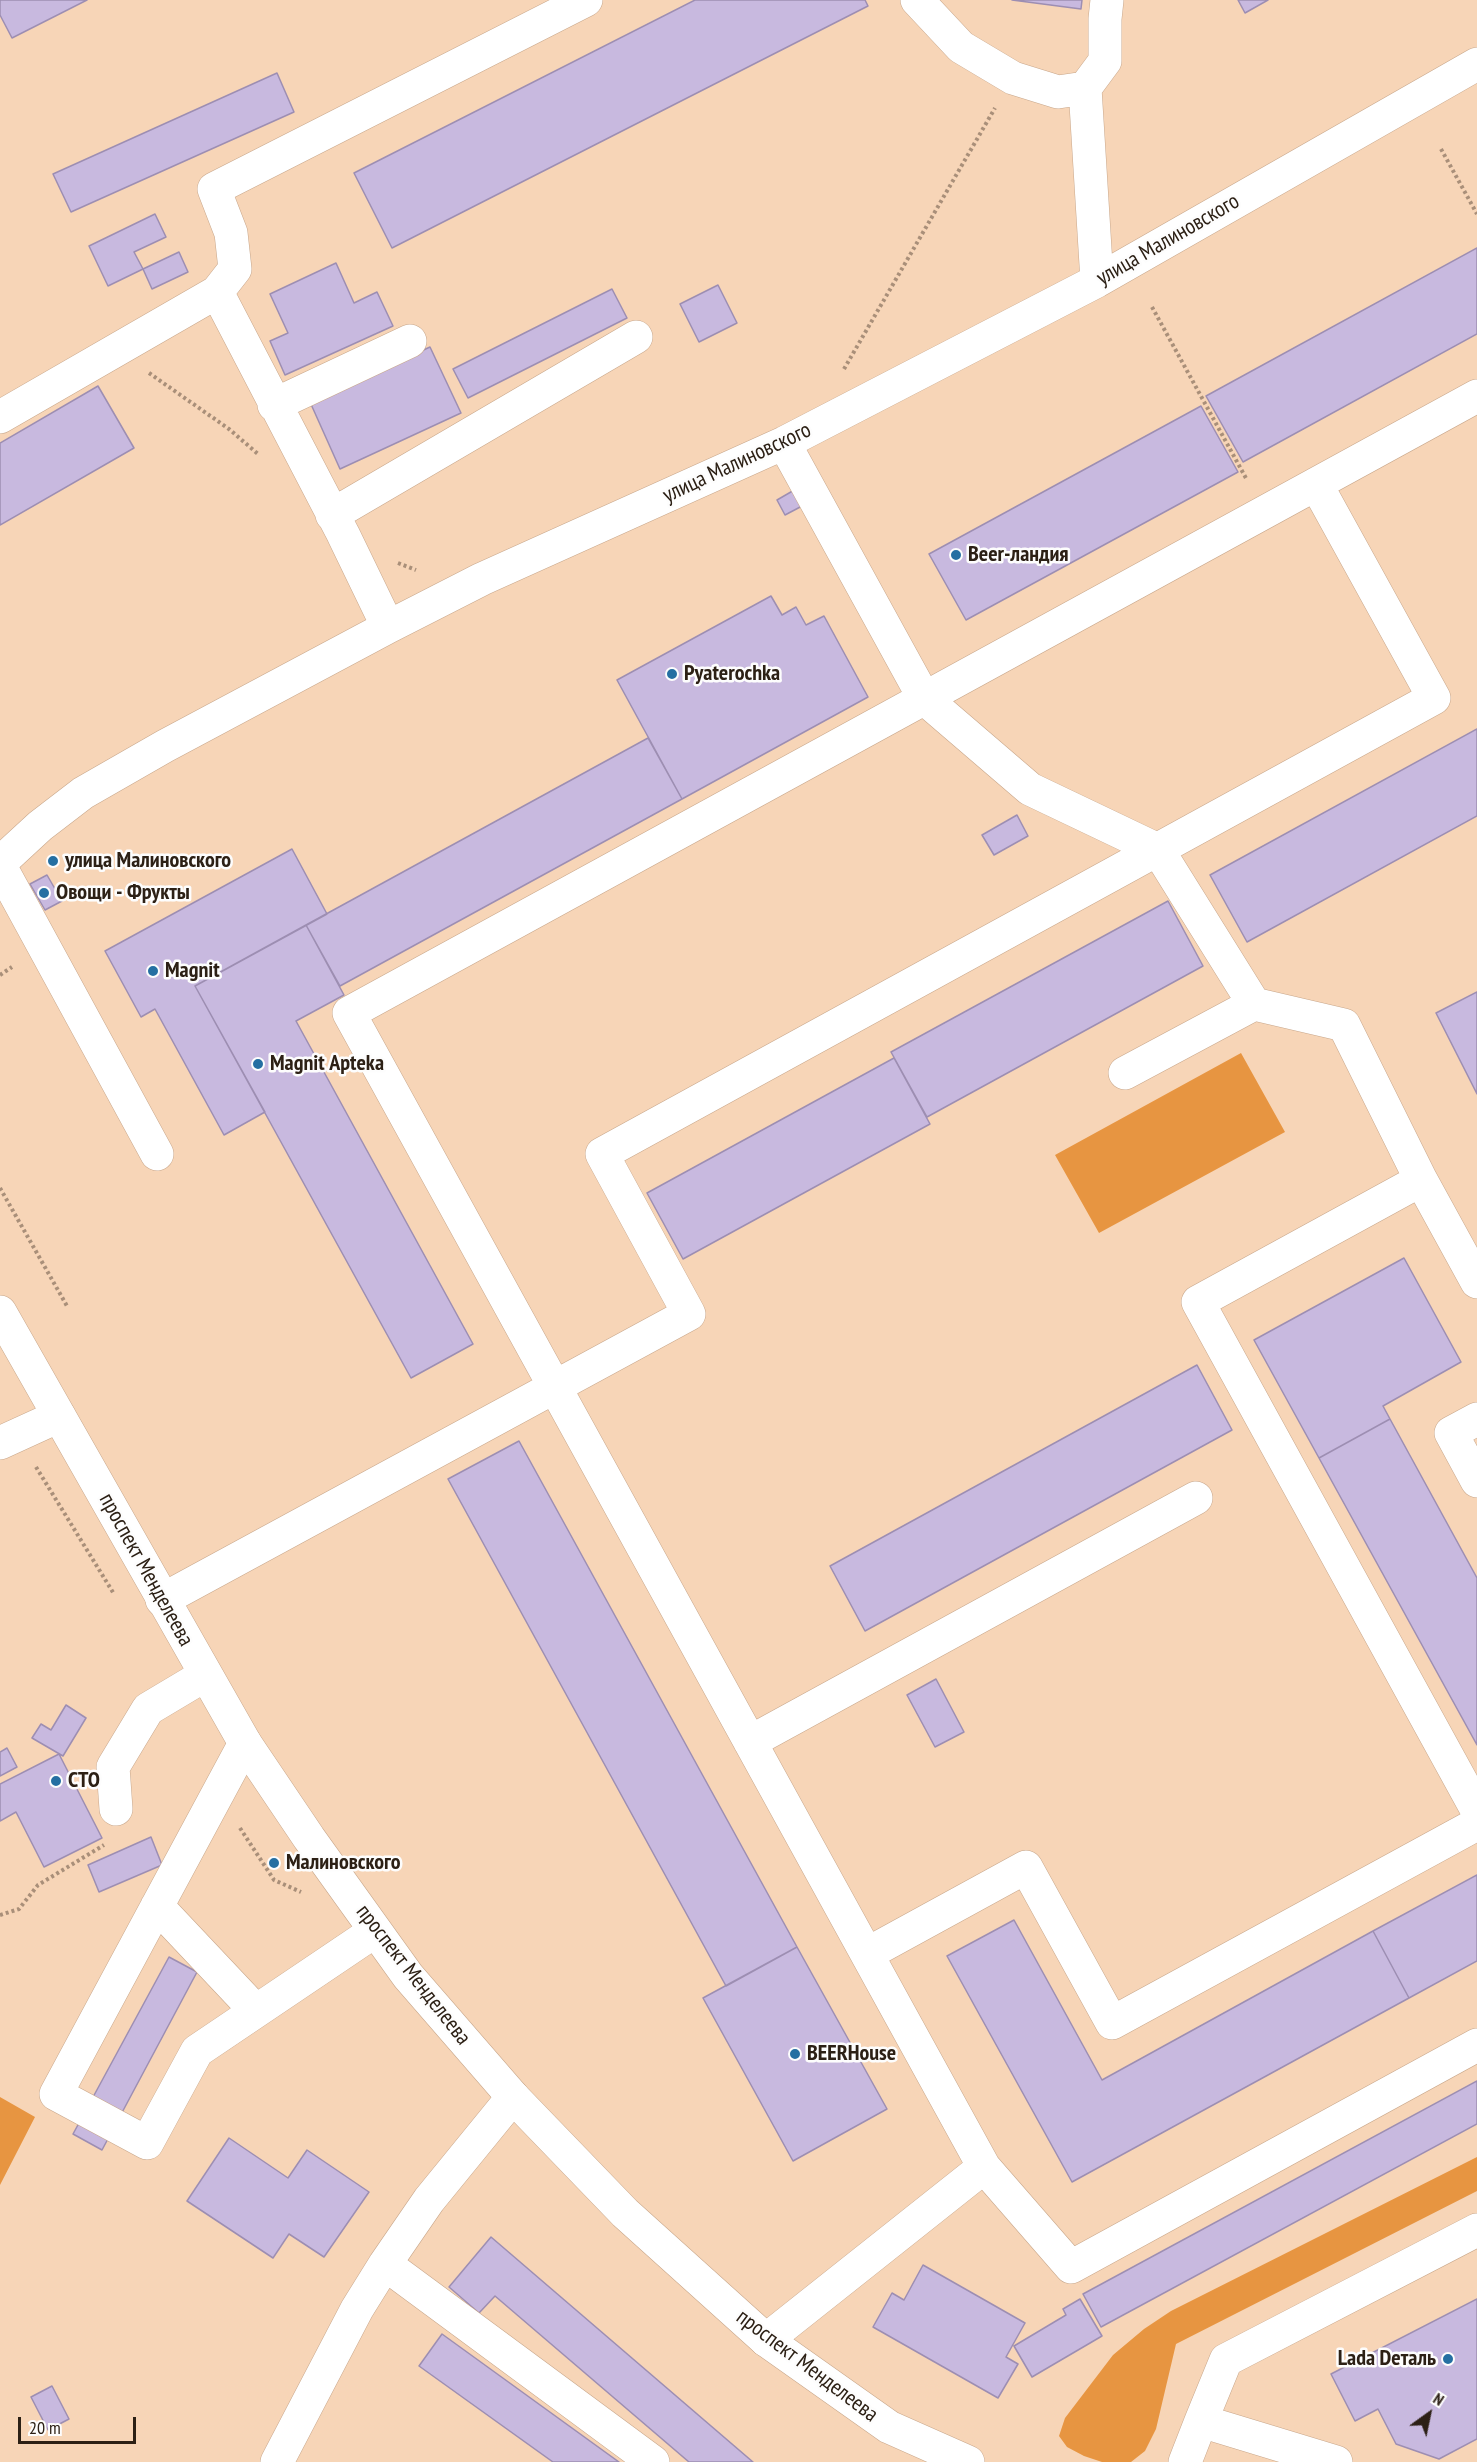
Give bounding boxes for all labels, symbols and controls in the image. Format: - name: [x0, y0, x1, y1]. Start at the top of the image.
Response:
- street label: улица Малиновского: [1092, 188, 1244, 292]
- street label: улица Малиновского: [659, 417, 815, 509]
- place label: Beer-ландия: [968, 542, 1069, 568]
- marker: Beer-ландия: [949, 548, 963, 562]
- place label: Pyaterochka: [684, 661, 780, 687]
- marker: Pyaterochka: [665, 667, 679, 681]
- place label: улица Малиновского: [65, 848, 231, 874]
- marker: улица Малиновского: [46, 854, 60, 868]
- place label: Овощи - Фрукты: [56, 880, 190, 906]
- marker: Овощи - Фрукты: [37, 886, 51, 900]
- place label: Magnit: [165, 958, 220, 984]
- marker: Magnit: [146, 964, 160, 978]
- place label: Magnit Apteka: [270, 1051, 384, 1077]
- marker: Magnit Apteka: [251, 1057, 265, 1071]
- street label: проспект Менделеева: [93, 1489, 199, 1651]
- place label: СТО: [68, 1768, 100, 1794]
- marker: СТО: [49, 1774, 63, 1788]
- place label: Малиновского: [286, 1850, 401, 1876]
- marker: Малиновского: [267, 1856, 281, 1870]
- street label: проспект Менделеева: [350, 1900, 476, 2050]
- place label: BEERHouse: [807, 2041, 896, 2067]
- marker: BEERHouse: [788, 2047, 802, 2061]
- street label: проспект Менделеева: [731, 2304, 883, 2428]
- place label: Lada Dеталь: [1338, 2346, 1436, 2372]
- marker: Lada Dеталь: [1441, 2352, 1455, 2366]
- north arrow: [1399, 2384, 1459, 2444]
- text: N: [1430, 2388, 1448, 2410]
- scale bar: [21, 2405, 140, 2443]
- text: 20 m: [29, 2416, 61, 2439]

